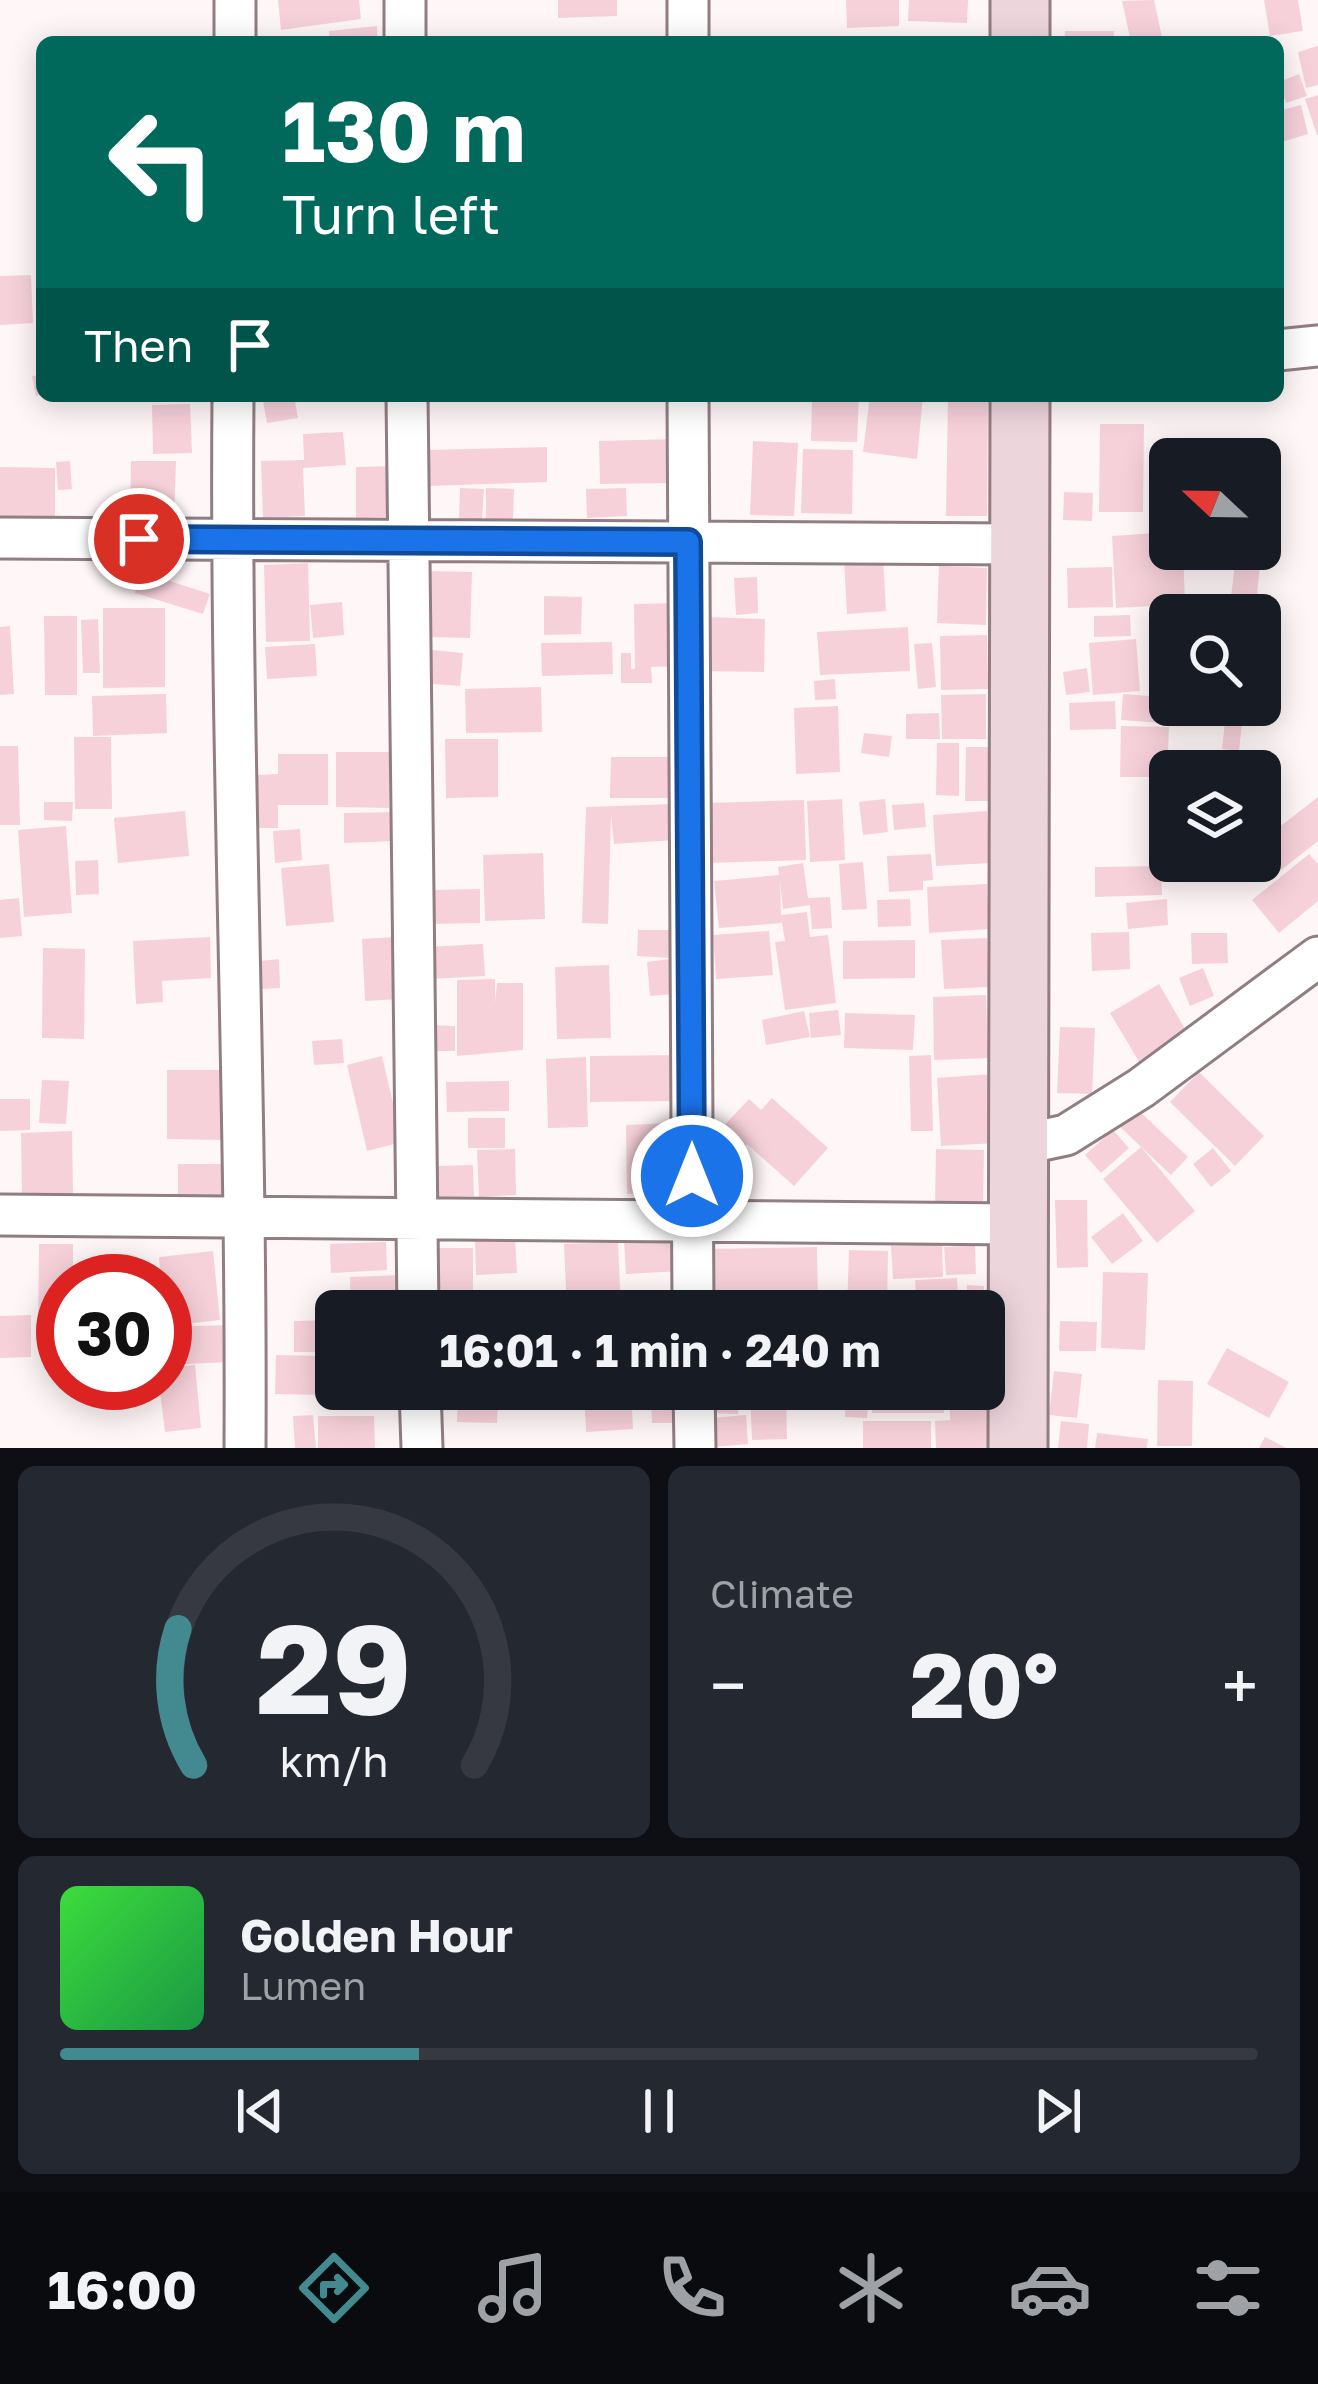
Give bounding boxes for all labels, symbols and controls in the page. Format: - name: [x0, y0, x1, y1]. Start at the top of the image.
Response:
- text: 130 m: [282, 80, 526, 180]
- icon: left: [84, 84, 240, 240]
- text: Turn left: [282, 181, 500, 246]
- icon: arrive: [217, 312, 283, 378]
- text: Then: [84, 318, 193, 372]
- north arrow: [1149, 438, 1281, 570]
- map controls: [1149, 438, 1281, 882]
- pin: [88, 488, 190, 590]
- icon: arrive: [106, 506, 172, 572]
- button: search: [1149, 594, 1281, 726]
- button: layers: [1149, 750, 1281, 882]
- position arrow: [629, 1113, 755, 1239]
- speed limit sign: 30: [36, 1254, 192, 1410]
- text: 16:01 · 1 min · 240 m: [439, 1323, 881, 1377]
- text: Climate: [710, 1570, 854, 1617]
- text: 29: [256, 1592, 412, 1741]
- text: 20°: [910, 1630, 1058, 1738]
- text: −: [710, 1645, 746, 1725]
- text: +: [1222, 1645, 1258, 1725]
- text: km/h: [279, 1735, 389, 1786]
- text: Golden Hour: [240, 1908, 513, 1962]
- text: Lumen: [240, 1962, 366, 2009]
- icon: previous: [227, 2078, 293, 2144]
- icon: pause: [626, 2078, 692, 2144]
- icon: next: [1025, 2078, 1091, 2144]
- icon: directions: [292, 2246, 376, 2330]
- icon: music: [471, 2246, 555, 2330]
- icon: phone: [650, 2246, 734, 2330]
- icon: climate: [829, 2246, 913, 2330]
- icon: car: [1008, 2246, 1092, 2330]
- icon: filters: [1186, 2246, 1270, 2330]
- text: 16:00: [47, 2256, 197, 2321]

